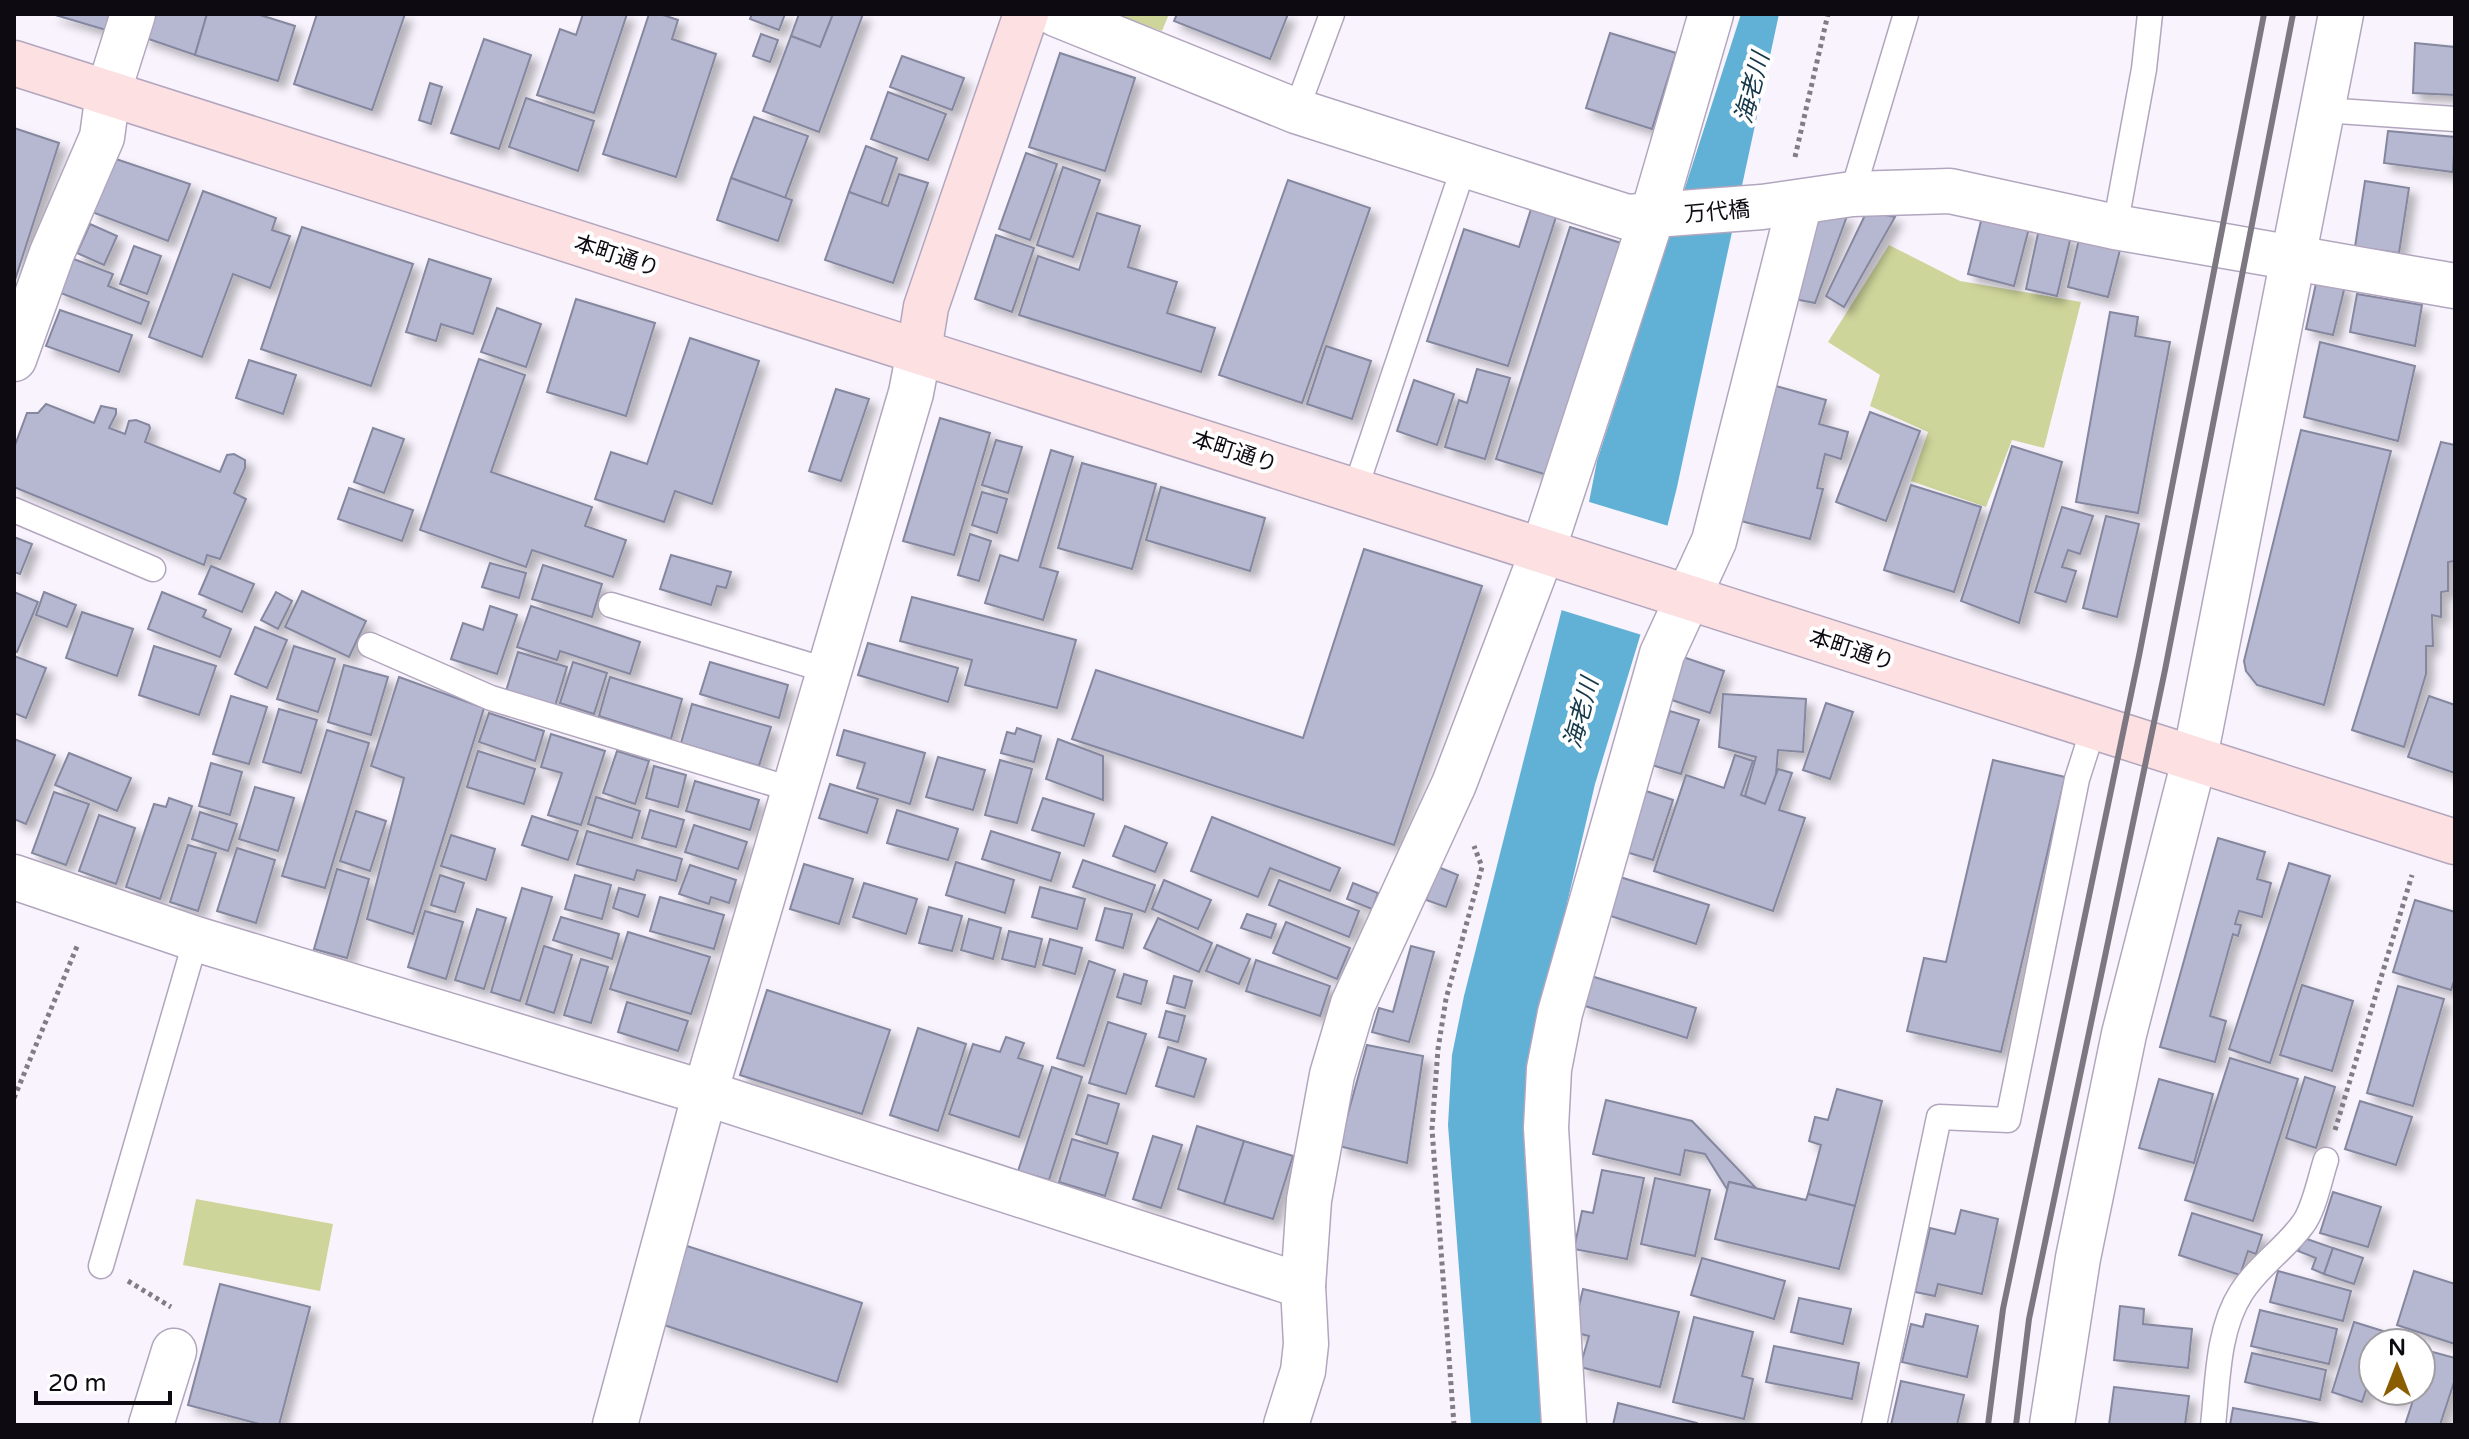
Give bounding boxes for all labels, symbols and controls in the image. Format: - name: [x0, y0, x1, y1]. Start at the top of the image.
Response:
- water label: 海老川: [1729, 47, 1777, 127]
- street label: 万代橋: [1683, 196, 1751, 228]
- street label: 本町通り: [571, 230, 663, 282]
- street label: 本町通り: [1189, 426, 1281, 478]
- street label: 本町通り: [1806, 624, 1898, 676]
- water label: 海老川: [1558, 672, 1606, 752]
- north arrow: [2357, 1327, 2437, 1407]
- text: N: [2388, 1335, 2406, 1361]
- scale bar: [36, 1355, 170, 1405]
- text: 20 m: [48, 1369, 106, 1398]

